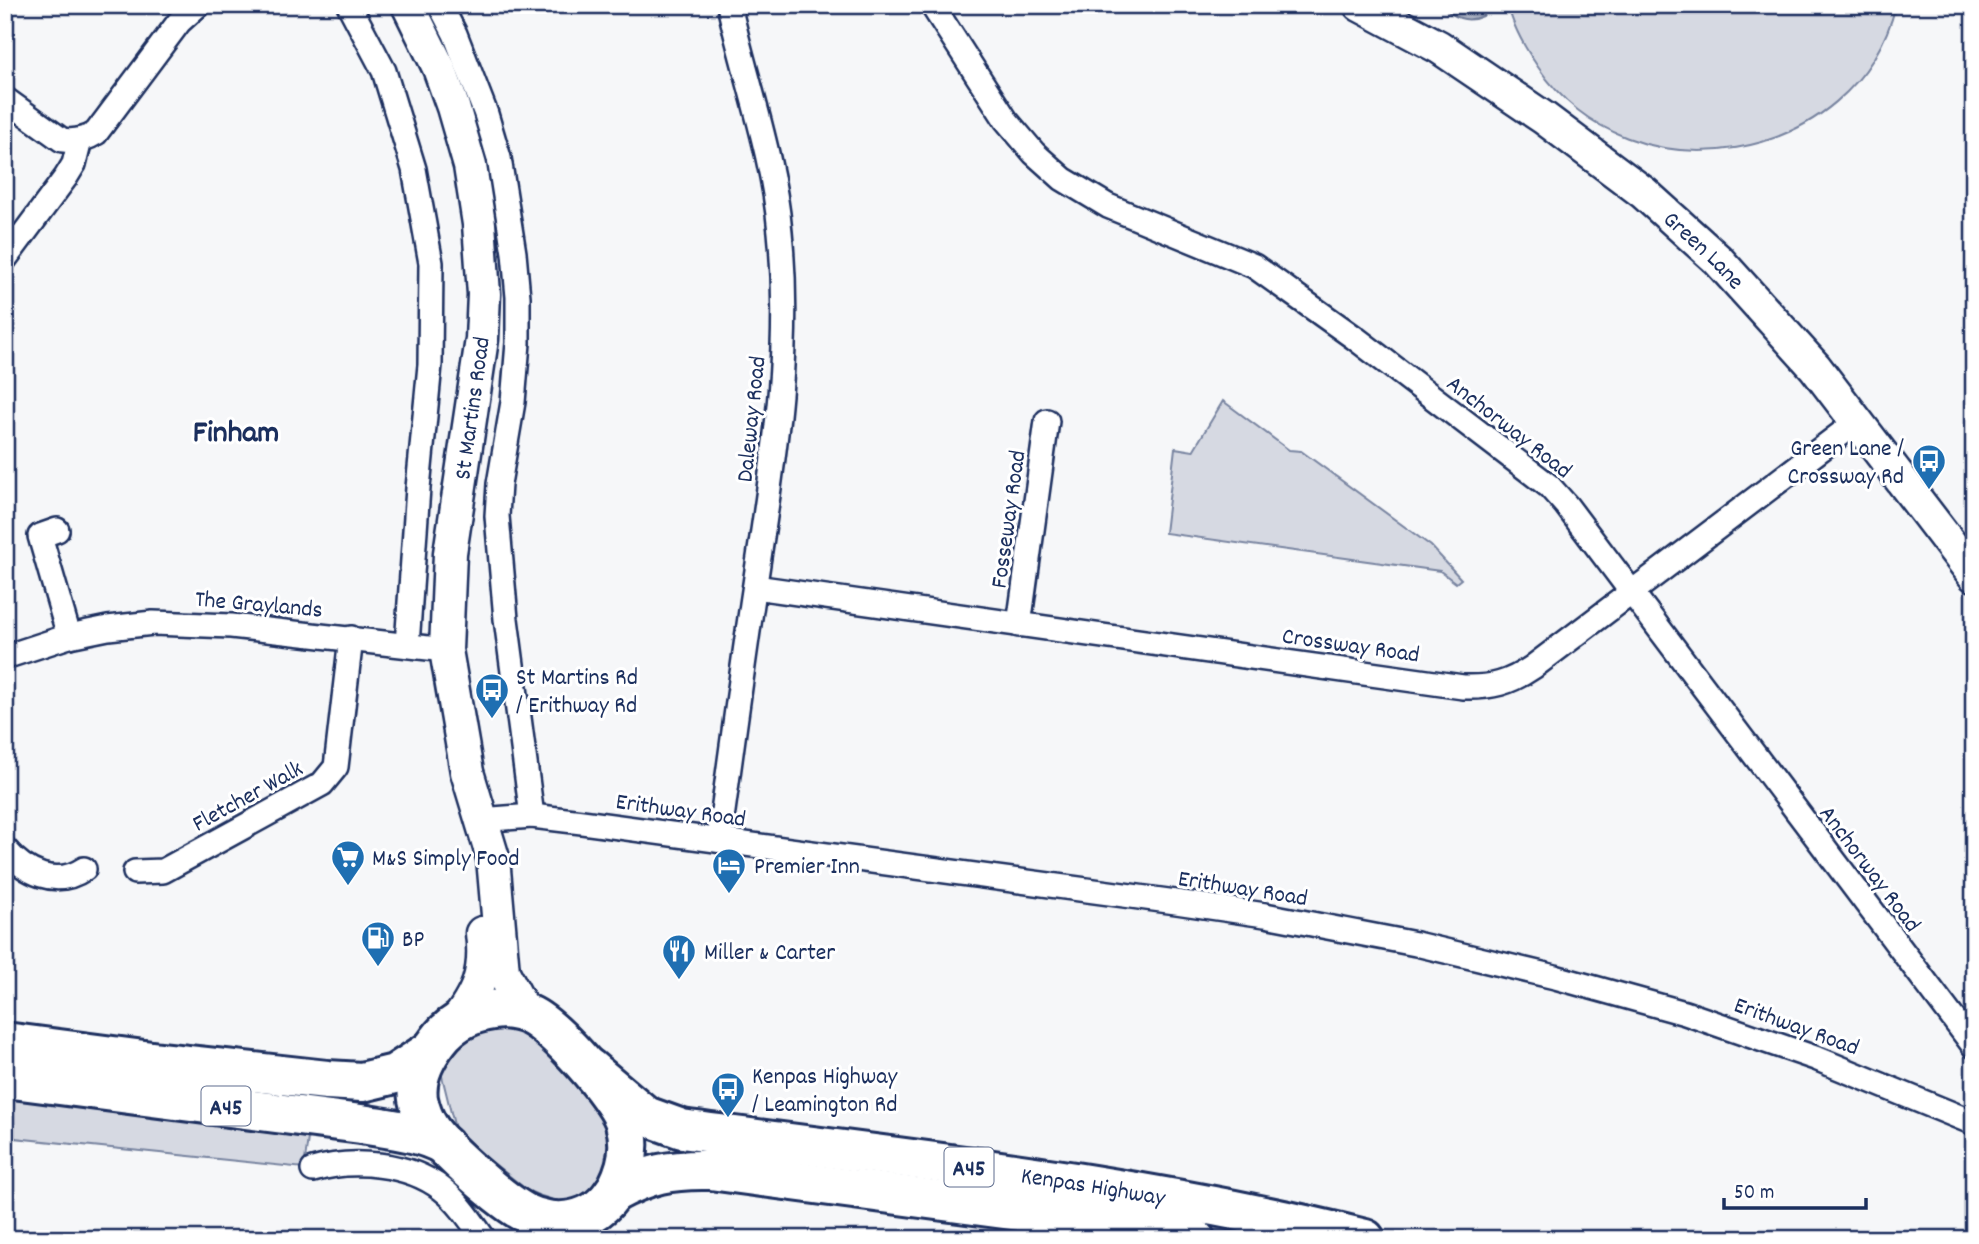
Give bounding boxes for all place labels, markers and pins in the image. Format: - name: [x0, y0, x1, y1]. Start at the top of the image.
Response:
- place label: Green Lane / Crossway Rd: [1787, 433, 1904, 495]
- bus stop icon: Green Lane / Crossway Rd: [1910, 442, 1948, 491]
- place label: St Martins Rd / Erithway Rd: [516, 662, 638, 724]
- bus stop icon: St Martins Rd / Erithway Rd: [473, 671, 511, 720]
- supermarket icon: M&S Simply Food: [329, 838, 367, 887]
- place label: M&S Simply Food: [372, 843, 519, 877]
- hotel icon: Premier Inn: [710, 846, 748, 895]
- place label: Premier Inn: [754, 851, 860, 885]
- fuel station icon: BP: [359, 919, 397, 968]
- place label: BP: [402, 924, 424, 958]
- restaurant icon: Miller & Carter: [660, 932, 698, 981]
- place label: Miller & Carter: [704, 937, 835, 971]
- place label: Kenpas Highway / Leamington Rd: [752, 1061, 899, 1123]
- bus stop icon: Kenpas Highway / Leamington Rd: [709, 1070, 747, 1119]

